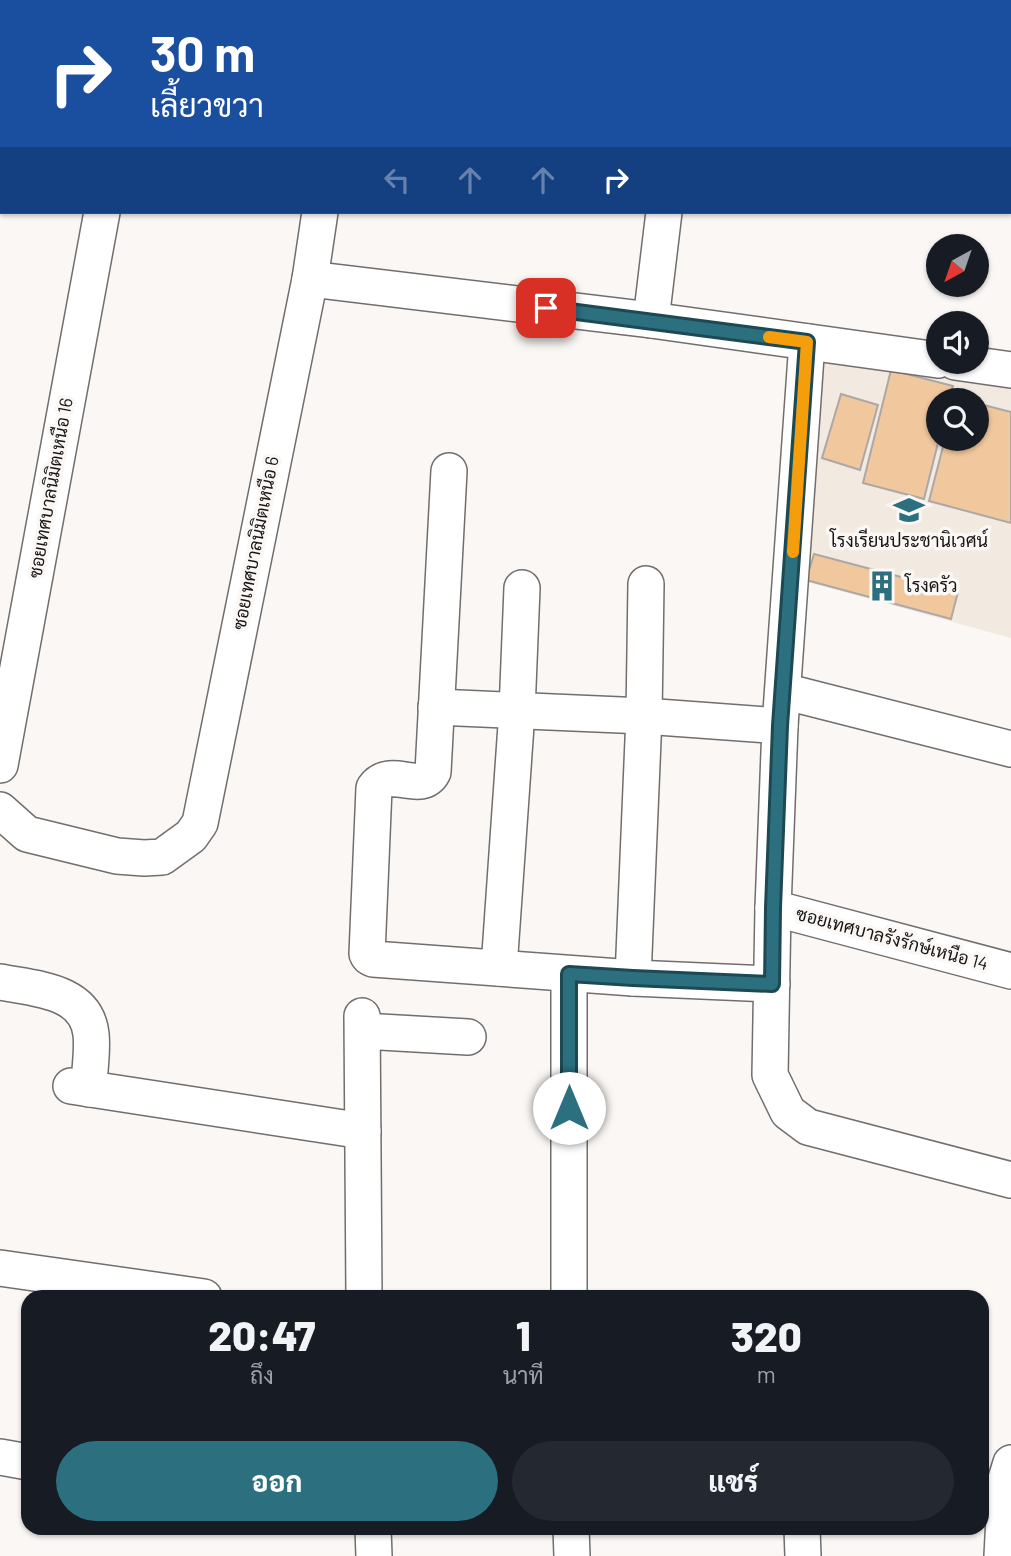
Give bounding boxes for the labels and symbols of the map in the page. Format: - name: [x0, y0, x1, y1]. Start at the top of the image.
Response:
- north arrow: [926, 234, 989, 298]
- pin: [516, 278, 576, 338]
- street label: ซอยเทศบาลนิมิตเหนือ 16: [23, 396, 77, 580]
- street label: ซอยเทศบาลนิมิตเหนือ 6: [227, 454, 283, 631]
- school or university icon: โรงเรียนประชานิเวศน์: [892, 493, 926, 527]
- place label: โรงเรียนประชานิเวศน์: [829, 528, 988, 551]
- building icon: โรงครัว: [865, 569, 899, 603]
- place label: โรงครัว: [904, 573, 958, 596]
- street label: ซอยเทศบาลรังรักษ์เหนือ 14: [794, 901, 991, 974]
- position arrow: [532, 1071, 606, 1145]

